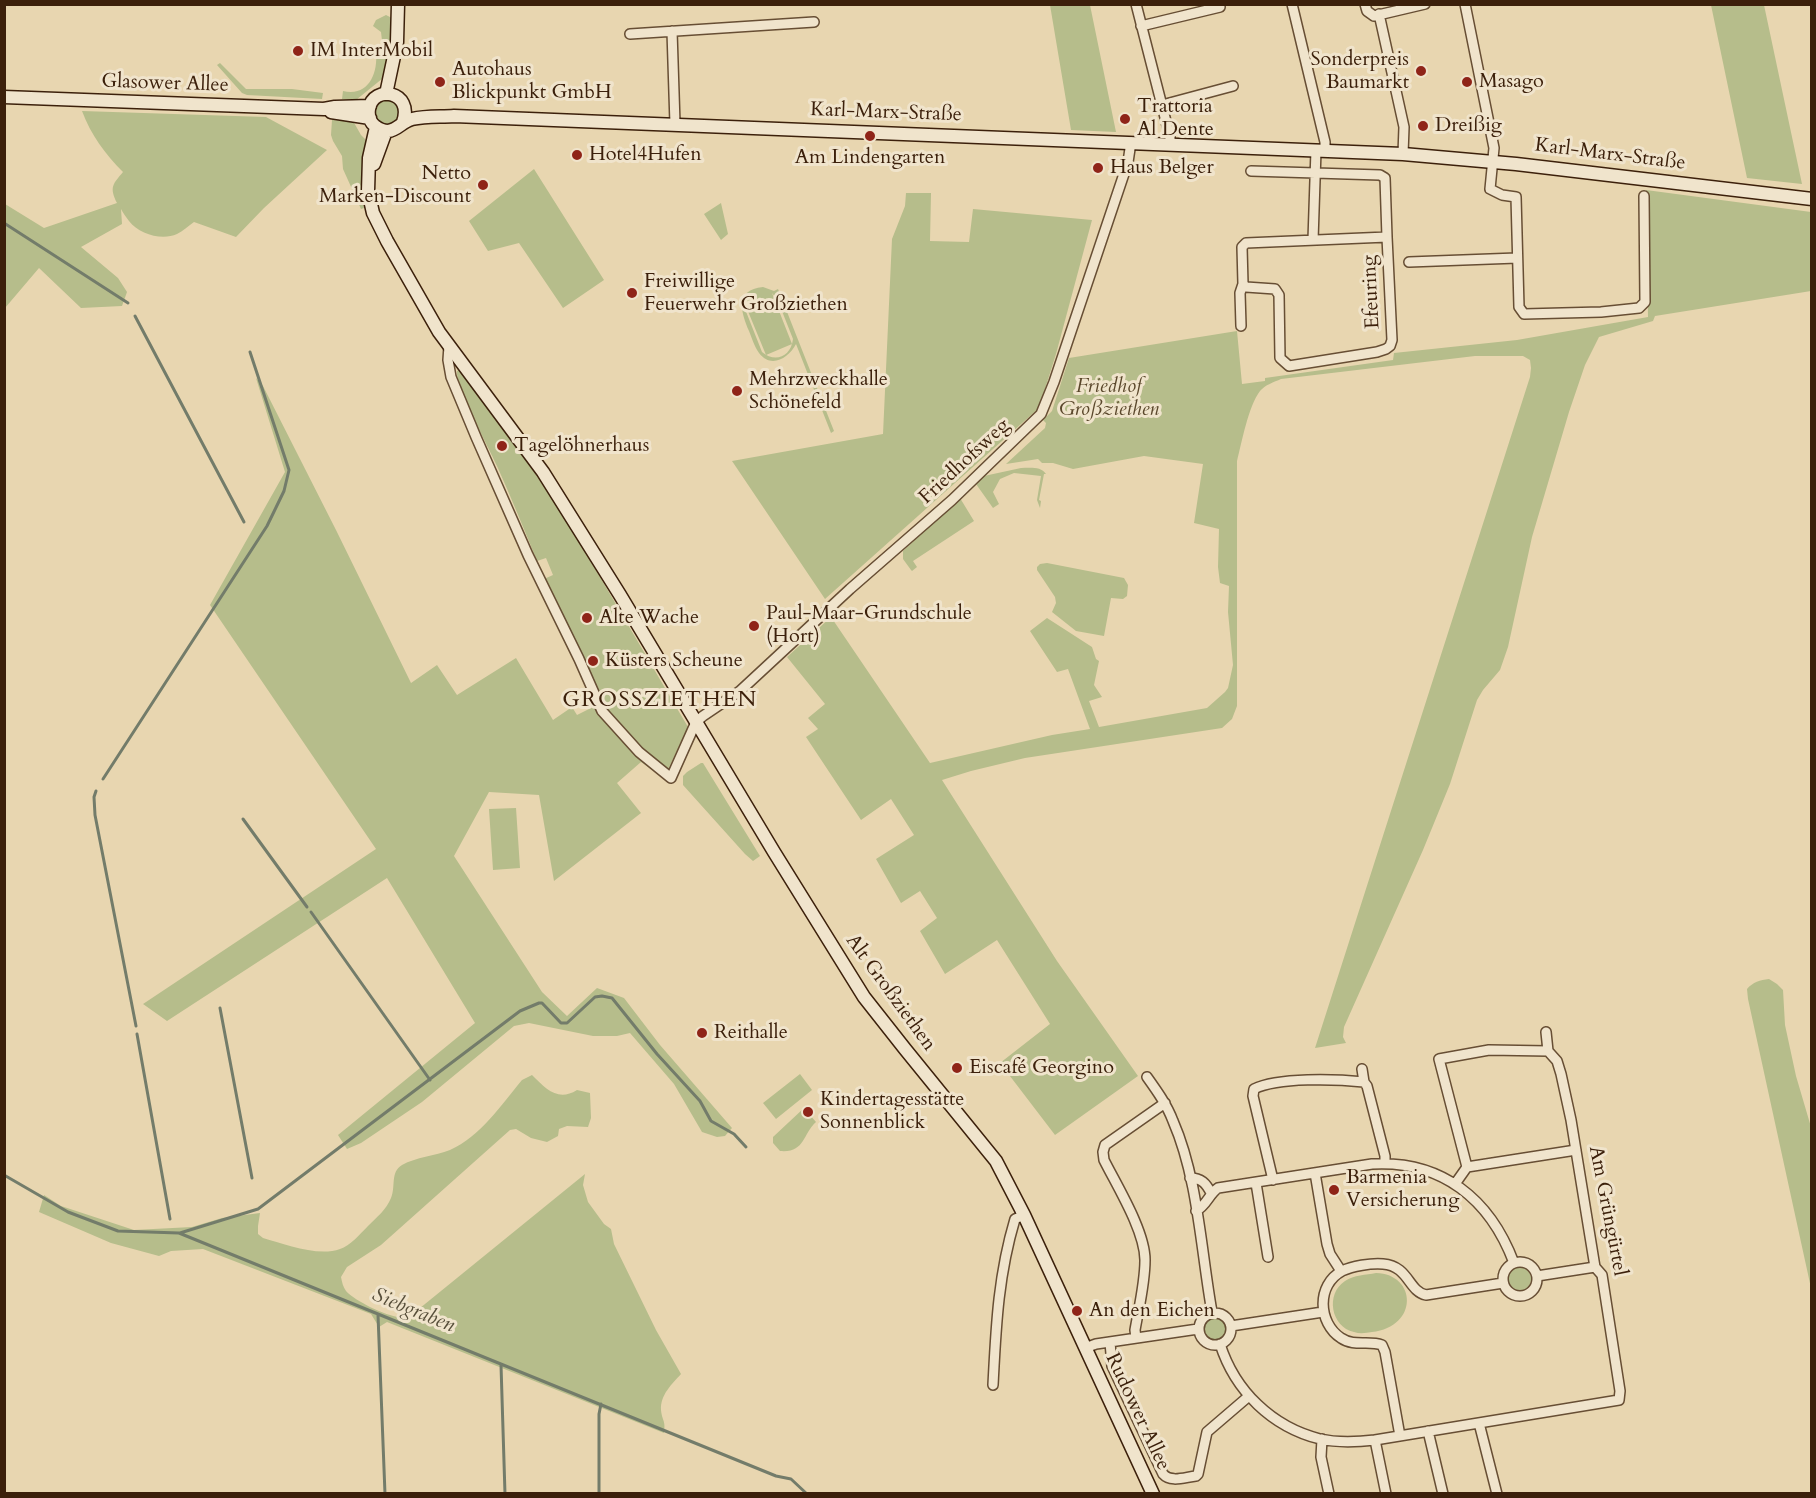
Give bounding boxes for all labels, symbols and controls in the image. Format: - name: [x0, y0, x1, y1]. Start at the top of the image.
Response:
- place label: IM InterMobil: [310, 39, 433, 63]
- marker: IM InterMobil: [291, 44, 305, 58]
- place label: Sonderpreis Baumarkt: [1310, 48, 1409, 95]
- place label: Autohaus Blickpunkt GmbH: [452, 58, 612, 105]
- marker: Sonderpreis Baumarkt: [1414, 64, 1428, 78]
- street label: Glasower Allee: [101, 70, 229, 98]
- place label: Masago: [1479, 70, 1544, 94]
- marker: Autohaus Blickpunkt GmbH: [433, 75, 447, 89]
- marker: Masago: [1460, 75, 1474, 89]
- place label: Trattoria Al Dente: [1137, 95, 1214, 142]
- street label: Karl-Marx-Straße: [810, 98, 962, 128]
- marker: Trattoria Al Dente: [1118, 112, 1132, 126]
- place label: Dreißig: [1435, 114, 1502, 138]
- marker: Dreißig: [1416, 119, 1430, 133]
- marker: Am Lindengarten: [863, 129, 877, 143]
- street label: Karl-Marx-Straße: [1533, 134, 1687, 176]
- place label: Hotel4Hufen: [589, 143, 702, 167]
- place label: Am Lindengarten: [795, 146, 945, 170]
- marker: Hotel4Hufen: [570, 148, 584, 162]
- place label: Haus Belger: [1110, 156, 1214, 180]
- marker: Haus Belger: [1091, 161, 1105, 175]
- place label: Netto Marken-Discount: [319, 162, 471, 209]
- marker: Netto Marken-Discount: [476, 178, 490, 192]
- street label: Efeuring: [1358, 254, 1386, 330]
- place label: Freiwillige Feuerwehr Großziethen: [644, 270, 848, 317]
- marker: Freiwillige Feuerwehr Großziethen: [625, 286, 639, 300]
- place label: Mehrzweckhalle Schönefeld: [749, 368, 888, 415]
- park label: Friedhof Großziethen: [1059, 375, 1159, 422]
- marker: Mehrzweckhalle Schönefeld: [730, 384, 744, 398]
- street label: Friedhofsweg: [915, 414, 1015, 510]
- place label: Tagelöhnerhaus: [514, 434, 650, 458]
- marker: Tagelöhnerhaus: [495, 439, 509, 453]
- place label: Paul-Maar-Grundschule (Hort): [766, 602, 972, 649]
- place label: Alte Wache: [599, 606, 699, 630]
- marker: Alte Wache: [580, 611, 594, 625]
- marker: Paul-Maar-Grundschule (Hort): [747, 619, 761, 633]
- place label: Küsters Scheune: [605, 649, 743, 673]
- marker: Küsters Scheune: [586, 654, 600, 668]
- district label: GROSSZIETHEN: [562, 688, 758, 714]
- street label: Alt Großziethen: [840, 930, 940, 1056]
- place label: Reithalle: [714, 1021, 788, 1045]
- marker: Reithalle: [695, 1026, 709, 1040]
- place label: Eiscafé Georgino: [969, 1056, 1114, 1080]
- marker: Eiscafé Georgino: [950, 1061, 964, 1075]
- place label: Kindertagesstätte Sonnenblick: [820, 1088, 964, 1135]
- marker: Kindertagesstätte Sonnenblick: [801, 1105, 815, 1119]
- street label: Am Grüngürtel: [1583, 1144, 1631, 1278]
- place label: Barmenia Versicherung: [1346, 1166, 1459, 1213]
- marker: Barmenia Versicherung: [1327, 1183, 1341, 1197]
- water label: Siebgraben: [368, 1283, 458, 1339]
- place label: An den Eichen: [1089, 1299, 1215, 1323]
- marker: An den Eichen: [1070, 1304, 1084, 1318]
- street label: Rudower Allee: [1099, 1350, 1175, 1474]

